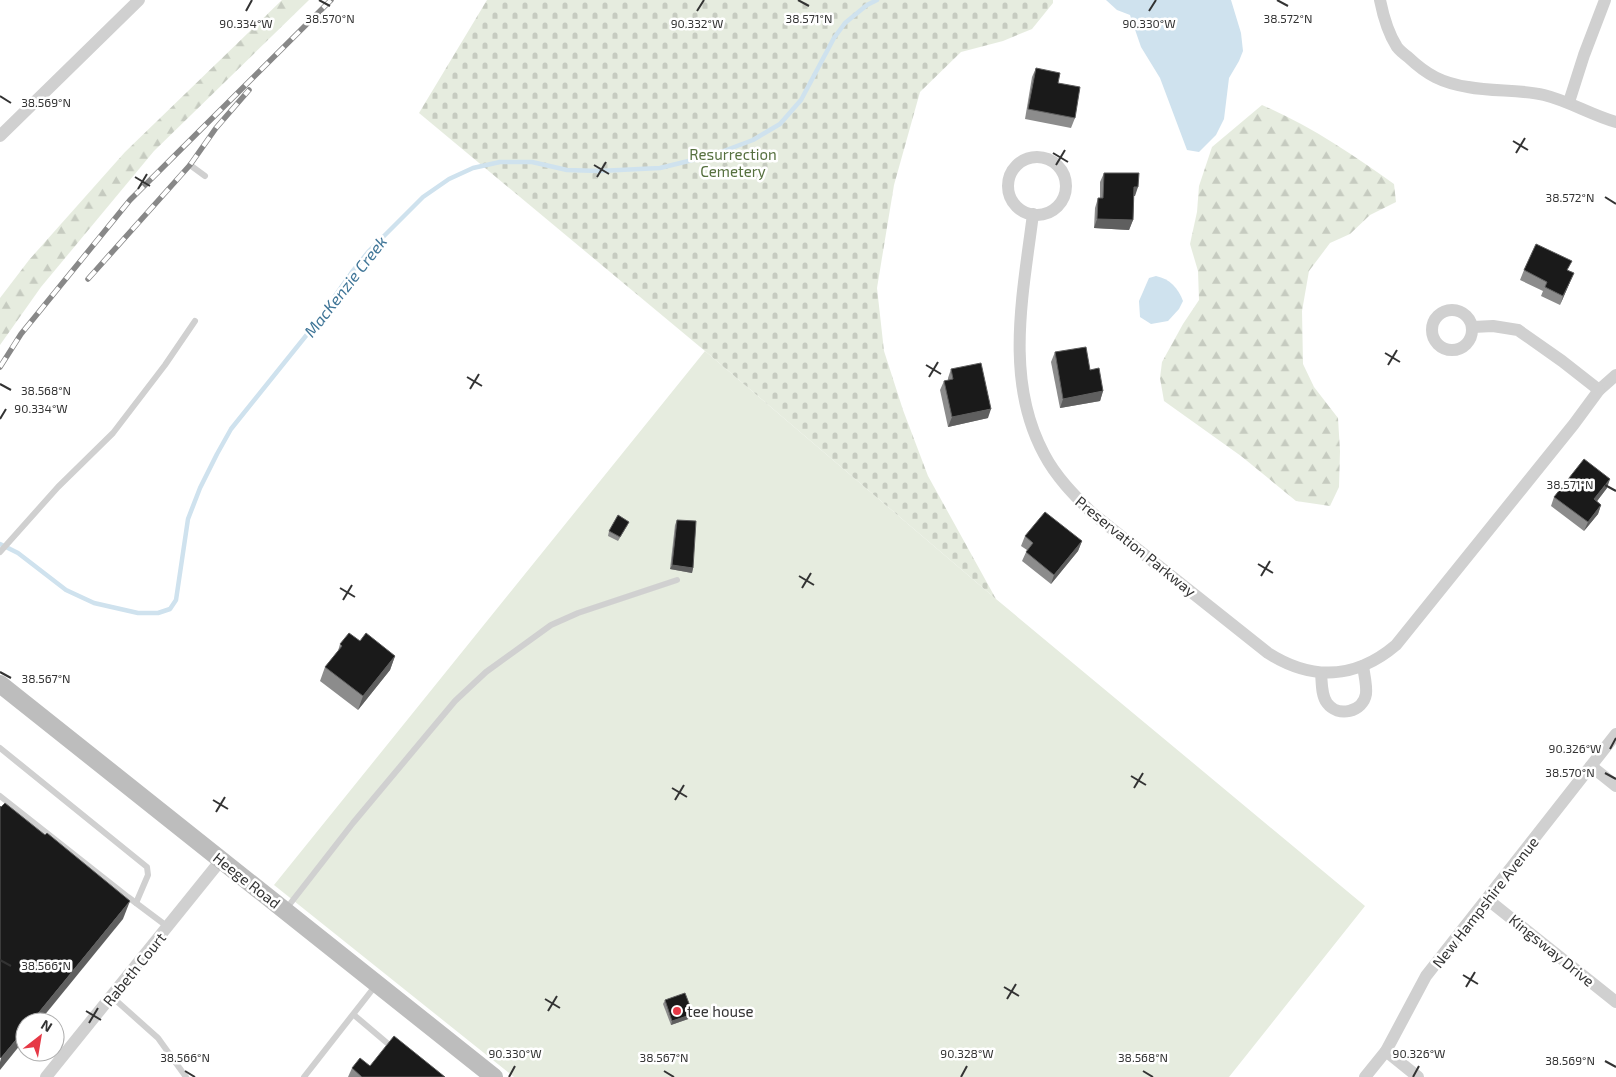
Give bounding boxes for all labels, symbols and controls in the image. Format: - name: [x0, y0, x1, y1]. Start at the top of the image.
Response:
- text: 38.570°N: [305, 11, 355, 25]
- text: 38.571°N: [786, 11, 832, 25]
- text: 38.572°N: [1264, 11, 1312, 25]
- text: 90.334°W: [219, 16, 273, 30]
- text: 90.332°W: [671, 16, 723, 30]
- text: 90.330°W: [1122, 16, 1176, 30]
- text: 38.569°N: [21, 95, 71, 109]
- park label: Resurrection Cemetery: [689, 145, 777, 180]
- text: 38.572°N: [1546, 190, 1594, 204]
- water label: MacKenzie Creek: [300, 232, 390, 340]
- text: 38.568°N: [21, 383, 71, 397]
- text: 90.334°W: [14, 401, 68, 415]
- text: 38.571°N: [1547, 477, 1593, 491]
- street label: Preservation Parkway: [1072, 492, 1200, 600]
- text: 38.567°N: [22, 671, 70, 685]
- text: 90.326°W: [1549, 741, 1601, 755]
- text: 38.570°N: [1545, 765, 1595, 779]
- street label: New Hampshire Avenue: [1428, 833, 1542, 971]
- street label: Heege Road: [210, 848, 284, 912]
- street label: Kingsway Drive: [1506, 910, 1598, 990]
- street label: Rabeth Court: [99, 928, 169, 1009]
- text: 38.566°N: [21, 958, 71, 972]
- place label: tee house: [687, 1002, 754, 1020]
- marker: tee house: [671, 1005, 683, 1017]
- north arrow: [15, 1012, 65, 1062]
- text: N: [38, 1016, 56, 1035]
- text: 90.330°W: [488, 1046, 542, 1060]
- text: 90.328°W: [940, 1046, 994, 1060]
- text: 90.326°W: [1393, 1046, 1445, 1060]
- text: 38.566°N: [160, 1050, 210, 1064]
- text: 38.567°N: [640, 1050, 688, 1064]
- text: 38.568°N: [1118, 1050, 1168, 1064]
- text: 38.569°N: [1545, 1053, 1595, 1067]

